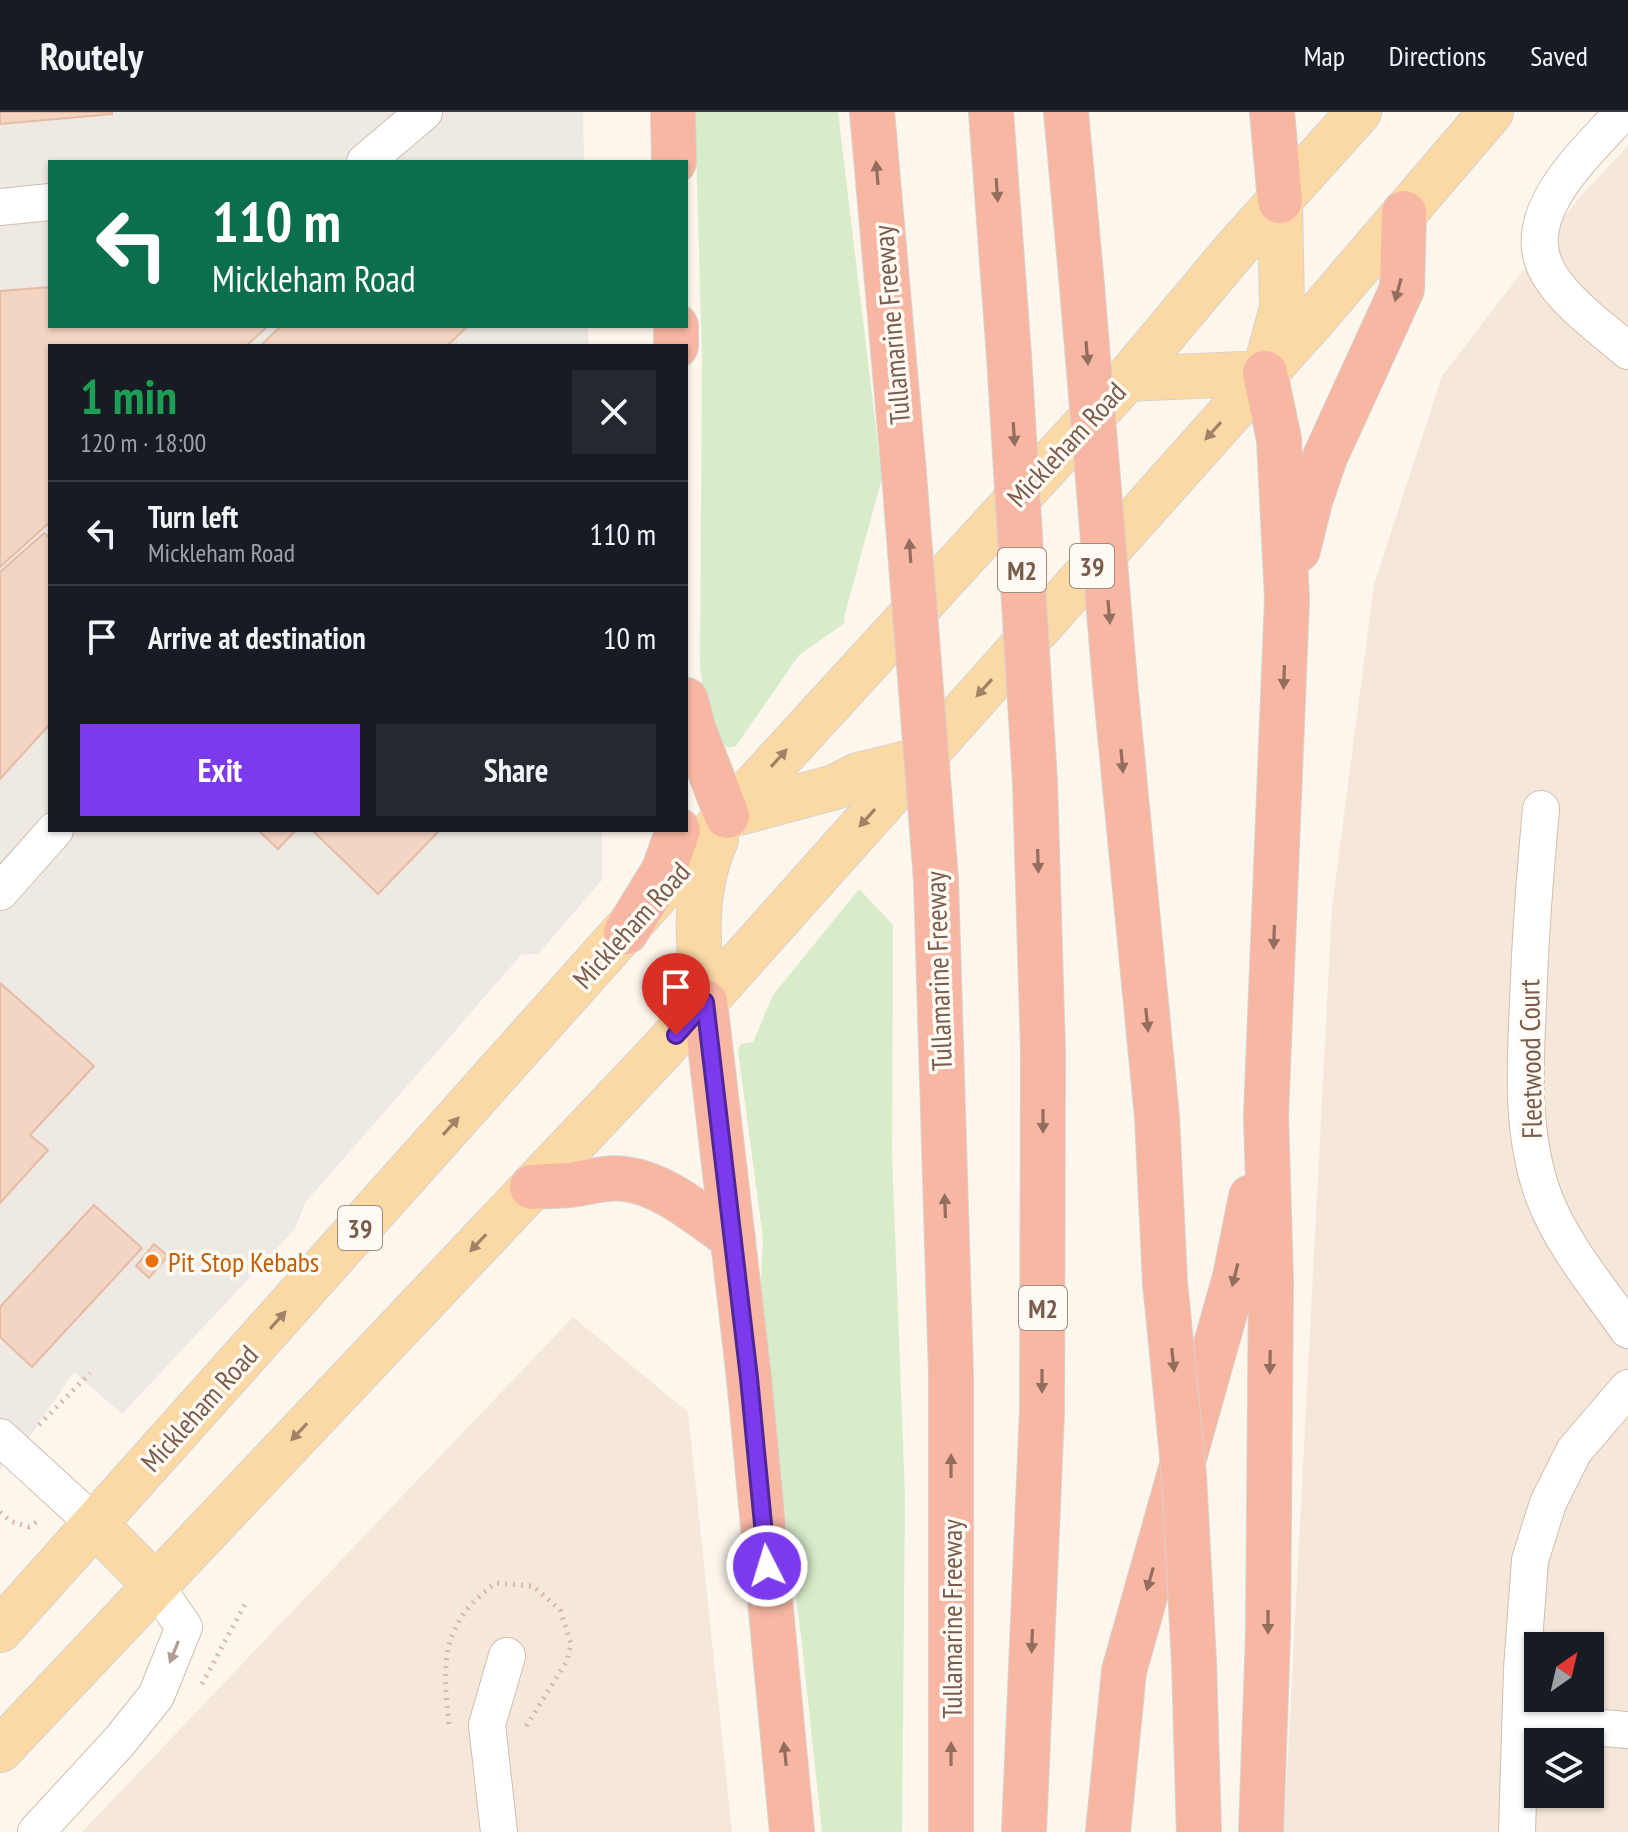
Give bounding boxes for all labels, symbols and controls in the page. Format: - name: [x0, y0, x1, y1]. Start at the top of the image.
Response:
- text: Routely: [40, 31, 143, 80]
- text: Map: [1304, 37, 1345, 74]
- text: Directions: [1389, 37, 1486, 74]
- text: Saved: [1530, 37, 1588, 74]
- one-way arrow: [870, 160, 883, 185]
- one-way arrow: [991, 178, 1004, 203]
- text: 110 m: [212, 185, 341, 257]
- icon: left: [80, 192, 184, 296]
- street label: Tullamarine Freeway: [864, 223, 918, 426]
- text: Mickleham Road: [212, 255, 416, 302]
- one-way arrow: [1392, 278, 1404, 303]
- one-way arrow: [1081, 341, 1094, 366]
- text: 1 min: [80, 365, 177, 427]
- button: close: [572, 370, 656, 454]
- street label: Mickleham Road: [998, 373, 1134, 515]
- one-way arrow: [1008, 422, 1021, 447]
- one-way arrow: [1204, 422, 1222, 441]
- text: 120 m · 18:00: [80, 426, 206, 459]
- text: Turn left: [148, 497, 238, 536]
- icon: left: [80, 511, 124, 555]
- text: 110 m: [590, 514, 656, 553]
- text: Mickleham Road: [148, 536, 295, 569]
- one-way arrow: [903, 538, 916, 563]
- road number: 39: [1070, 544, 1114, 588]
- road number: M2: [998, 548, 1046, 592]
- one-way arrow: [1103, 600, 1116, 625]
- icon: arrive: [80, 615, 124, 659]
- text: Arrive at destination: [148, 618, 366, 657]
- text: 10 m: [603, 618, 656, 657]
- one-way arrow: [1277, 665, 1290, 690]
- one-way arrow: [975, 678, 993, 697]
- button: Exit: [80, 724, 360, 816]
- button: Share: [376, 724, 656, 816]
- one-way arrow: [770, 749, 788, 768]
- one-way arrow: [1116, 749, 1129, 774]
- one-way arrow: [859, 809, 877, 828]
- one-way arrow: [1031, 849, 1044, 874]
- street label: Mickleham Road: [564, 854, 698, 996]
- street label: Tullamarine Freeway: [916, 870, 960, 1071]
- one-way arrow: [1267, 925, 1280, 950]
- pin: [642, 953, 710, 1035]
- icon: arrive: [654, 965, 698, 1009]
- street label: Fleetwood Court: [1510, 979, 1550, 1139]
- one-way arrow: [1141, 1008, 1154, 1033]
- one-way arrow: [1037, 1109, 1049, 1134]
- one-way arrow: [442, 1117, 460, 1136]
- one-way arrow: [939, 1193, 952, 1218]
- road number: 39: [338, 1206, 382, 1250]
- one-way arrow: [469, 1234, 487, 1253]
- place label: Pit Stop Kebabs: [168, 1243, 319, 1280]
- marker: Pit Stop Kebabs: [143, 1252, 161, 1270]
- one-way arrow: [1228, 1263, 1241, 1288]
- road number: M2: [1019, 1286, 1067, 1330]
- one-way arrow: [269, 1311, 286, 1331]
- street label: Mickleham Road: [132, 1337, 266, 1479]
- one-way arrow: [1167, 1348, 1180, 1373]
- one-way arrow: [1264, 1350, 1276, 1375]
- one-way arrow: [1036, 1369, 1048, 1394]
- one-way arrow: [291, 1422, 309, 1441]
- one-way arrow: [945, 1453, 957, 1478]
- street label: Tullamarine Freeway: [933, 1519, 970, 1719]
- position arrow: [725, 1524, 809, 1608]
- one-way arrow: [1143, 1567, 1155, 1592]
- one-way arrow: [1262, 1610, 1274, 1635]
- one-way arrow: [1026, 1629, 1039, 1654]
- north arrow: [1524, 1632, 1604, 1712]
- map controls: [1524, 1632, 1604, 1808]
- one-way arrow: [167, 1640, 180, 1664]
- button: layers: [1524, 1728, 1604, 1808]
- one-way arrow: [778, 1741, 791, 1766]
- one-way arrow: [945, 1741, 957, 1766]

